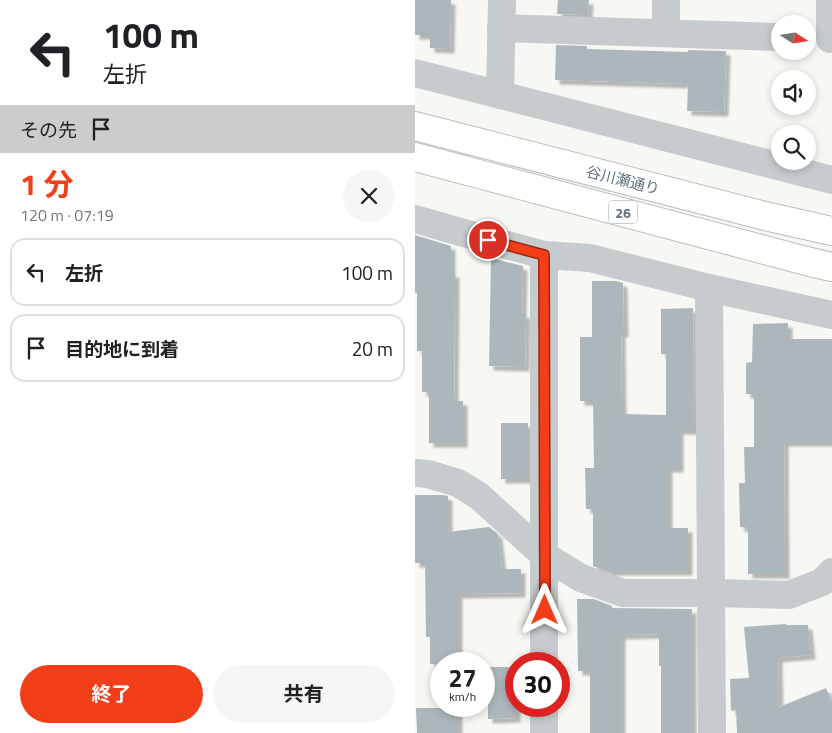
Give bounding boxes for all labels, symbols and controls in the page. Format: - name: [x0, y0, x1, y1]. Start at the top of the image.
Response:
- text: 100 m: [103, 8, 199, 62]
- north arrow: [771, 15, 816, 60]
- map controls: [771, 15, 816, 170]
- icon: left: [20, 20, 85, 85]
- text: 左折: [103, 57, 147, 91]
- button: sound: [771, 70, 816, 115]
- text: その先: [20, 115, 77, 144]
- icon: arrive: [87, 115, 115, 143]
- button: search: [771, 125, 816, 170]
- street label: 谷川瀬通り: [584, 160, 662, 200]
- text: 1 分: [20, 161, 73, 207]
- button: close: [343, 170, 395, 222]
- road number: 26: [609, 200, 637, 223]
- text: 120 m · 07:19: [20, 203, 114, 227]
- pin: [467, 219, 509, 261]
- icon: arrive: [474, 226, 502, 254]
- icon: left: [22, 258, 50, 286]
- text: 左折: [65, 258, 103, 287]
- text: 100 m: [341, 258, 393, 287]
- icon: arrive: [22, 334, 50, 362]
- text: 目的地に到着: [65, 334, 179, 363]
- text: 20 m: [352, 334, 393, 363]
- position arrow: [518, 583, 570, 635]
- speed limit sign: 30: [505, 652, 570, 717]
- text: 27: [448, 659, 477, 697]
- button: 終了: [20, 665, 203, 723]
- button: 共有: [213, 665, 395, 723]
- text: km/h: [449, 687, 476, 706]

